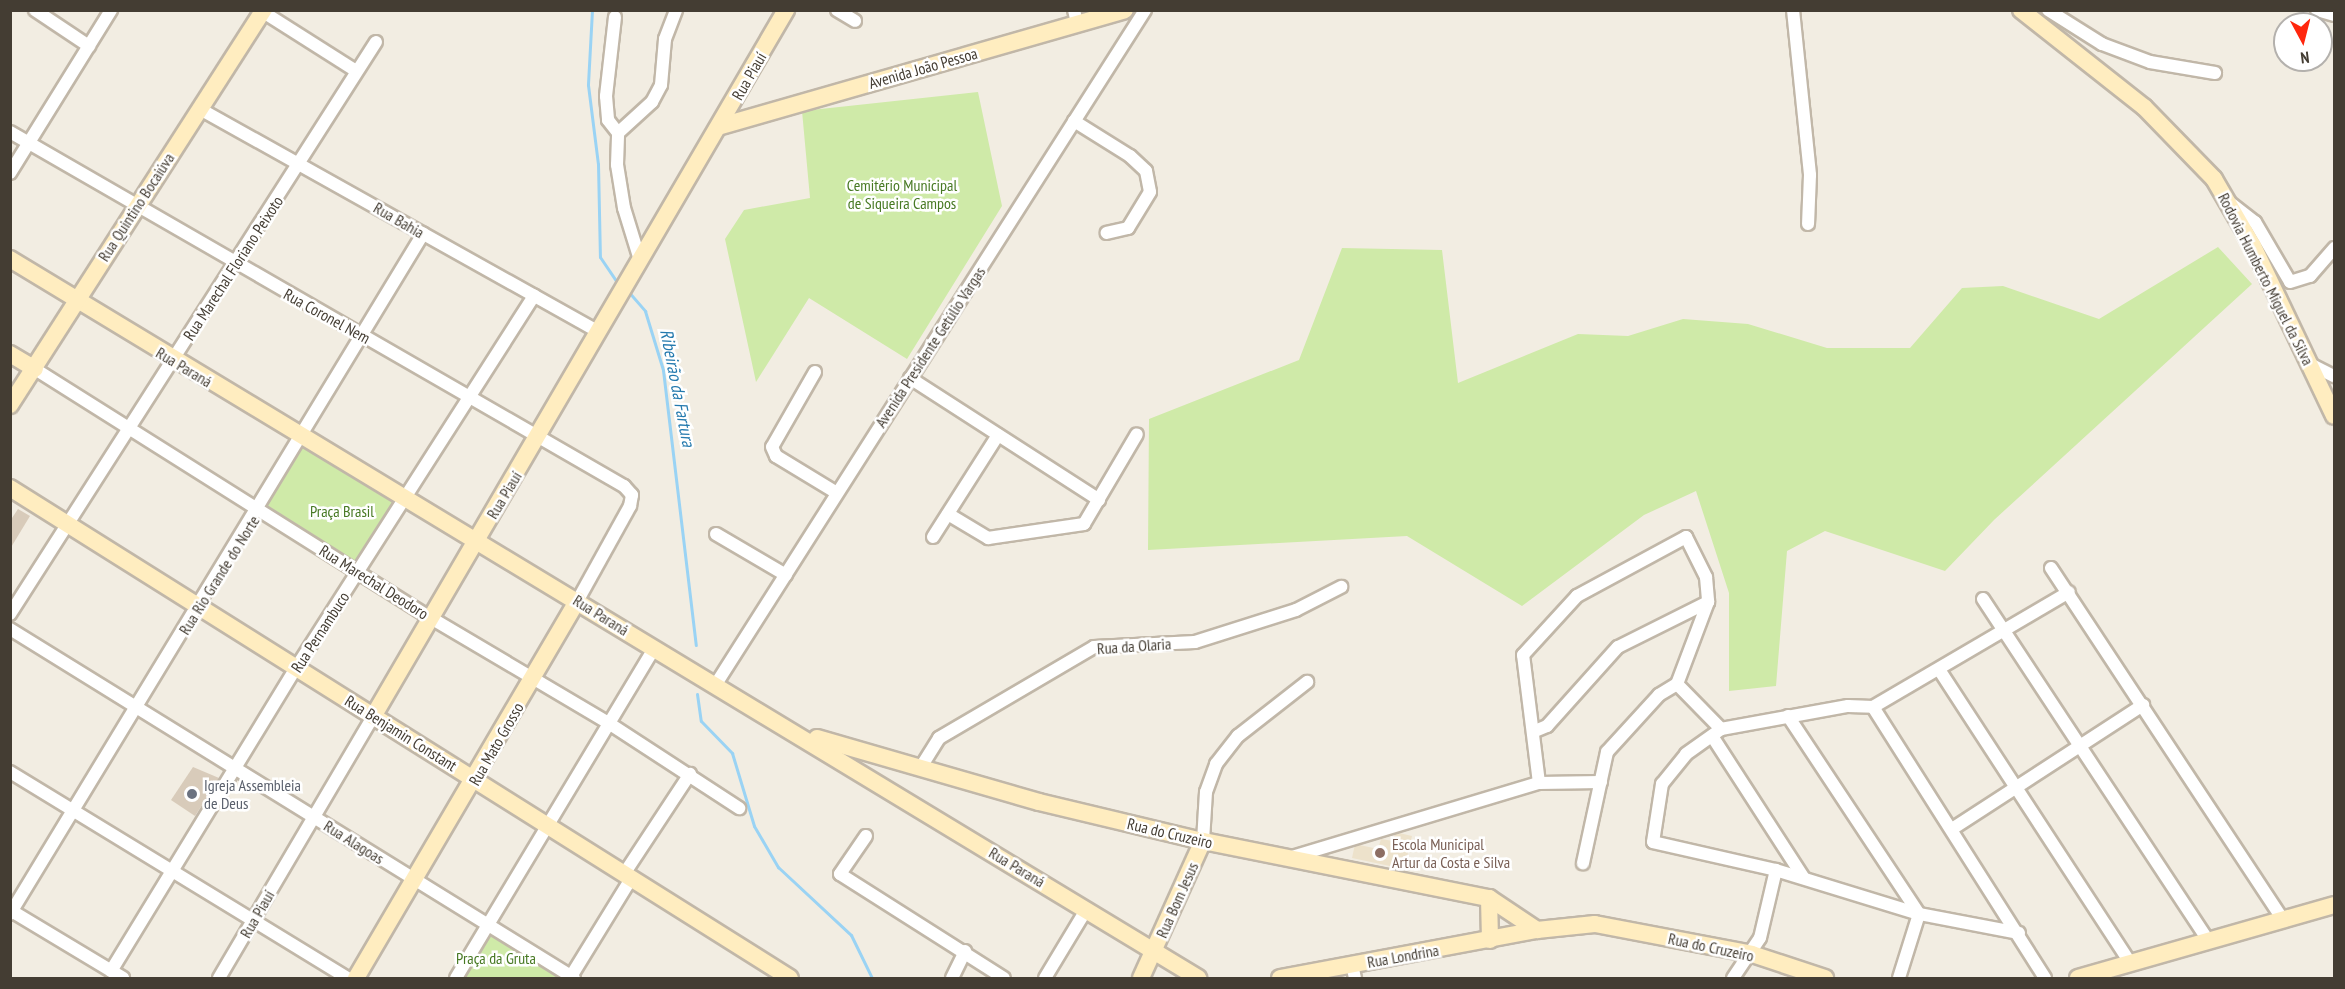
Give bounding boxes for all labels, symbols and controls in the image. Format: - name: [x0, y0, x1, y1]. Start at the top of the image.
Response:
- north arrow: [2273, 12, 2333, 72]
- street label: Avenida João Pessoa: [866, 43, 980, 93]
- text: N: [2299, 47, 2310, 68]
- street label: Rua Piauí: [728, 49, 770, 103]
- street label: Rua Quintino Bocaiúva: [94, 149, 178, 265]
- park label: Cemitério Municipal de Siqueira Campos: [847, 175, 957, 213]
- street label: Rodovia Humberto Miguel da Silva: [2214, 190, 2318, 368]
- street label: Rua Marechal Floriano Peixoto: [179, 192, 287, 344]
- street label: Rua Bahia: [370, 198, 428, 242]
- street label: Avenida Presidente Getúlio Vargas: [871, 263, 989, 431]
- street label: Rua Coronel Nem: [280, 284, 374, 348]
- water label: Ribeirão da Fartura: [655, 327, 699, 449]
- street label: Rua Paraná: [153, 343, 215, 391]
- street label: Rua Piauí: [482, 468, 526, 522]
- park label: Praça Brasil: [310, 501, 374, 521]
- street label: Rua Rio Grande do Norte: [175, 512, 263, 638]
- street label: Rua Marechal Deodoro: [316, 541, 432, 623]
- street label: Rua Pernambuco: [287, 588, 353, 676]
- street label: Rua Paraná: [570, 590, 632, 640]
- street label: Rua da Olaria: [1096, 634, 1172, 658]
- street label: Rua Benjamin Constant: [342, 691, 460, 775]
- street label: Rua Mato Grosso: [465, 699, 527, 789]
- place label: Igreja Assembleia de Deus: [204, 775, 301, 813]
- marker: Igreja Assembleia de Deus: [185, 787, 199, 801]
- street label: Rua do Cruzeiro: [1125, 814, 1215, 852]
- street label: Rua Alagoas: [320, 816, 388, 868]
- place label: Escola Municipal Artur da Costa e Silva: [1392, 834, 1510, 872]
- street label: Rua Paraná: [986, 843, 1048, 891]
- marker: Escola Municipal Artur da Costa e Silva: [1373, 846, 1387, 860]
- street label: Rua Bom Jesus: [1152, 859, 1202, 941]
- street label: Rua Piauí: [236, 887, 278, 941]
- street label: Rua do Cruzeiro: [1666, 929, 1756, 965]
- street label: Rua Londrina: [1366, 940, 1440, 972]
- park label: Praça da Gruta: [456, 948, 536, 968]

